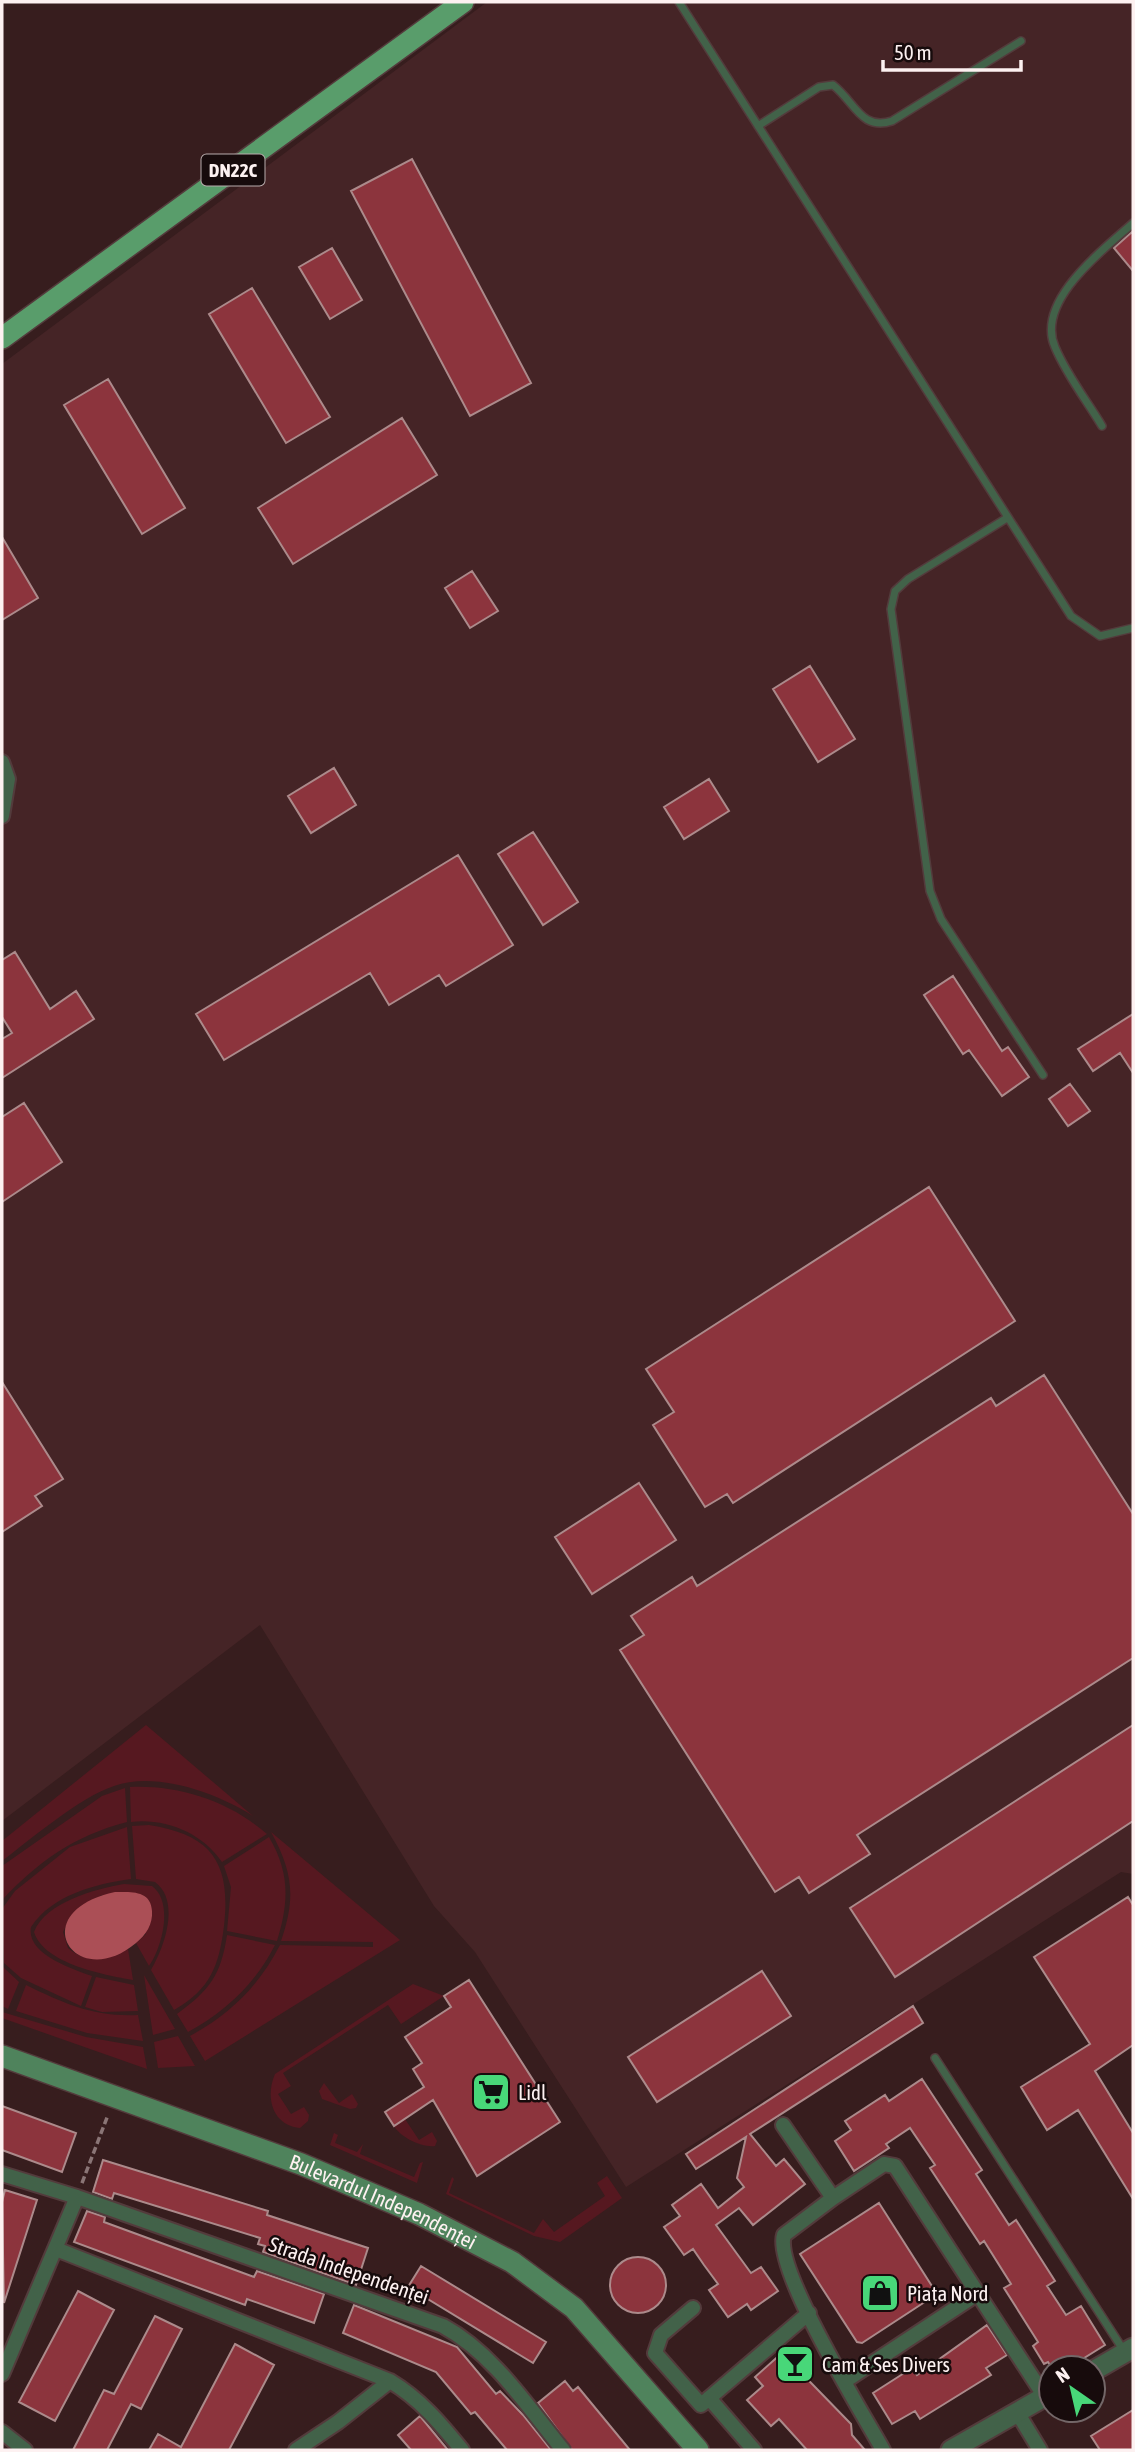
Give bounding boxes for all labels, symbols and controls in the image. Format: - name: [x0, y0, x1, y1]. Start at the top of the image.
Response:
- scale bar: [883, 28, 1021, 72]
- text: 50 m: [894, 40, 932, 64]
- road number: DN22C: [202, 154, 264, 186]
- supermarket icon: Lidl: [470, 2071, 512, 2113]
- place label: Lidl: [518, 2080, 547, 2104]
- street label: Bulevardul Independenței: [286, 2149, 481, 2254]
- street label: Strada Independenței: [266, 2231, 432, 2309]
- shop icon: Piața Nord: [859, 2272, 901, 2314]
- place label: Piața Nord: [907, 2281, 989, 2305]
- bar icon: Cam & Ses Divers: [774, 2343, 816, 2385]
- place label: Cam & Ses Divers: [822, 2352, 950, 2376]
- north arrow: [1037, 2354, 1107, 2424]
- text: N: [1052, 2363, 1073, 2387]

